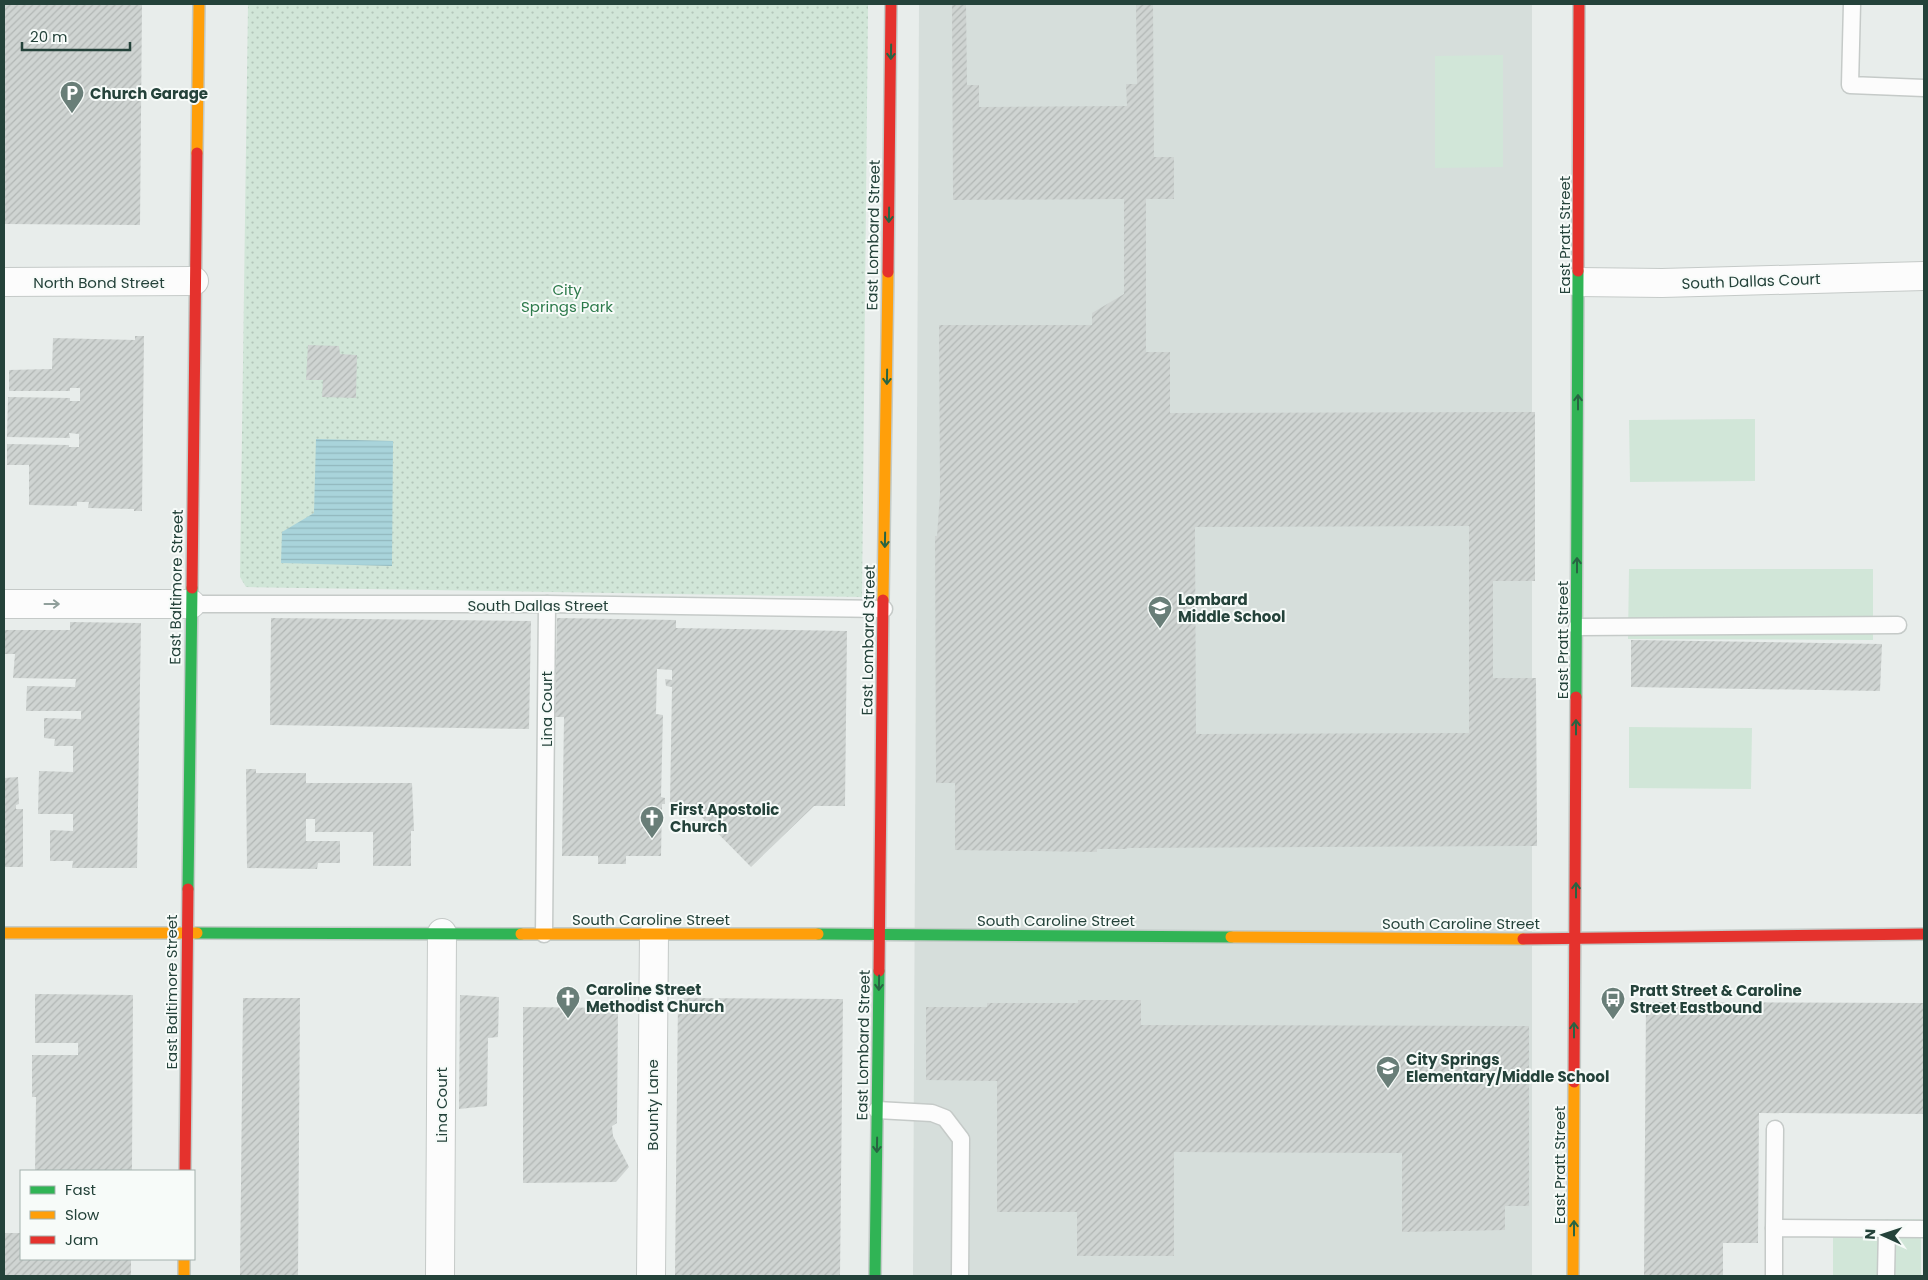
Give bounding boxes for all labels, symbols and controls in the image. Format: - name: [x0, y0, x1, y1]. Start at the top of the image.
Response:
- scale bar: [22, 20, 130, 52]
- text: 20 m: [30, 26, 68, 47]
- one-way arrow: [886, 44, 896, 60]
- parking icon: Church Garage: [59, 80, 85, 114]
- place label: Church Garage: [90, 83, 208, 104]
- street label: East Lombard Street: [861, 160, 885, 310]
- street label: East Pratt Street: [1554, 176, 1575, 294]
- one-way arrow: [884, 206, 894, 223]
- street label: South Dallas Court: [1681, 268, 1821, 294]
- street label: North Bond Street: [33, 272, 165, 293]
- park label: City Springs Park: [521, 279, 613, 317]
- one-way arrow: [882, 369, 892, 385]
- one-way arrow: [1573, 395, 1583, 411]
- street label: East Baltimore Street: [164, 509, 188, 665]
- one-way arrow: [880, 532, 890, 548]
- one-way arrow: [1572, 557, 1582, 574]
- street label: East Lombard Street: [856, 565, 880, 715]
- street label: East Pratt Street: [1552, 581, 1573, 699]
- place label: Lombard Middle School: [1178, 589, 1285, 627]
- street label: South Dallas Street: [467, 595, 609, 616]
- school or university icon: Lombard Middle School: [1147, 595, 1173, 629]
- one-way arrow: [44, 599, 60, 609]
- street label: Lina Court: [536, 671, 557, 747]
- one-way arrow: [1571, 720, 1581, 736]
- place label: First Apostolic Church: [670, 799, 779, 837]
- church icon: First Apostolic Church: [639, 805, 665, 839]
- one-way arrow: [1571, 882, 1580, 898]
- street label: South Caroline Street: [572, 909, 730, 930]
- street label: South Caroline Street: [977, 910, 1135, 931]
- street label: South Caroline Street: [1382, 913, 1540, 934]
- street label: East Baltimore Street: [161, 914, 182, 1070]
- street label: East Lombard Street: [851, 970, 875, 1120]
- one-way arrow: [874, 974, 884, 990]
- place label: Caroline Street Methodist Church: [586, 979, 724, 1017]
- place label: Pratt Street & Caroline Street Eastbound: [1630, 980, 1802, 1018]
- church icon: Caroline Street Methodist Church: [555, 985, 581, 1019]
- bus stop icon: Pratt Street & Caroline Street Eastbound: [1600, 986, 1626, 1020]
- one-way arrow: [1569, 1022, 1579, 1038]
- place label: City Springs Elementary/Middle School: [1406, 1049, 1609, 1087]
- school or university icon: City Springs Elementary/Middle School: [1375, 1055, 1401, 1089]
- street label: Bounty Lane: [642, 1059, 663, 1151]
- street label: Lina Court: [431, 1067, 452, 1143]
- street label: East Pratt Street: [1549, 1106, 1570, 1224]
- one-way arrow: [872, 1136, 882, 1153]
- legend: [20, 1170, 195, 1260]
- text: Fast: [65, 1179, 96, 1200]
- text: Slow: [65, 1204, 100, 1225]
- north arrow: [1858, 1210, 1908, 1260]
- one-way arrow: [1569, 1220, 1578, 1236]
- text: Jam: [65, 1229, 99, 1250]
- text: N: [1860, 1229, 1880, 1240]

